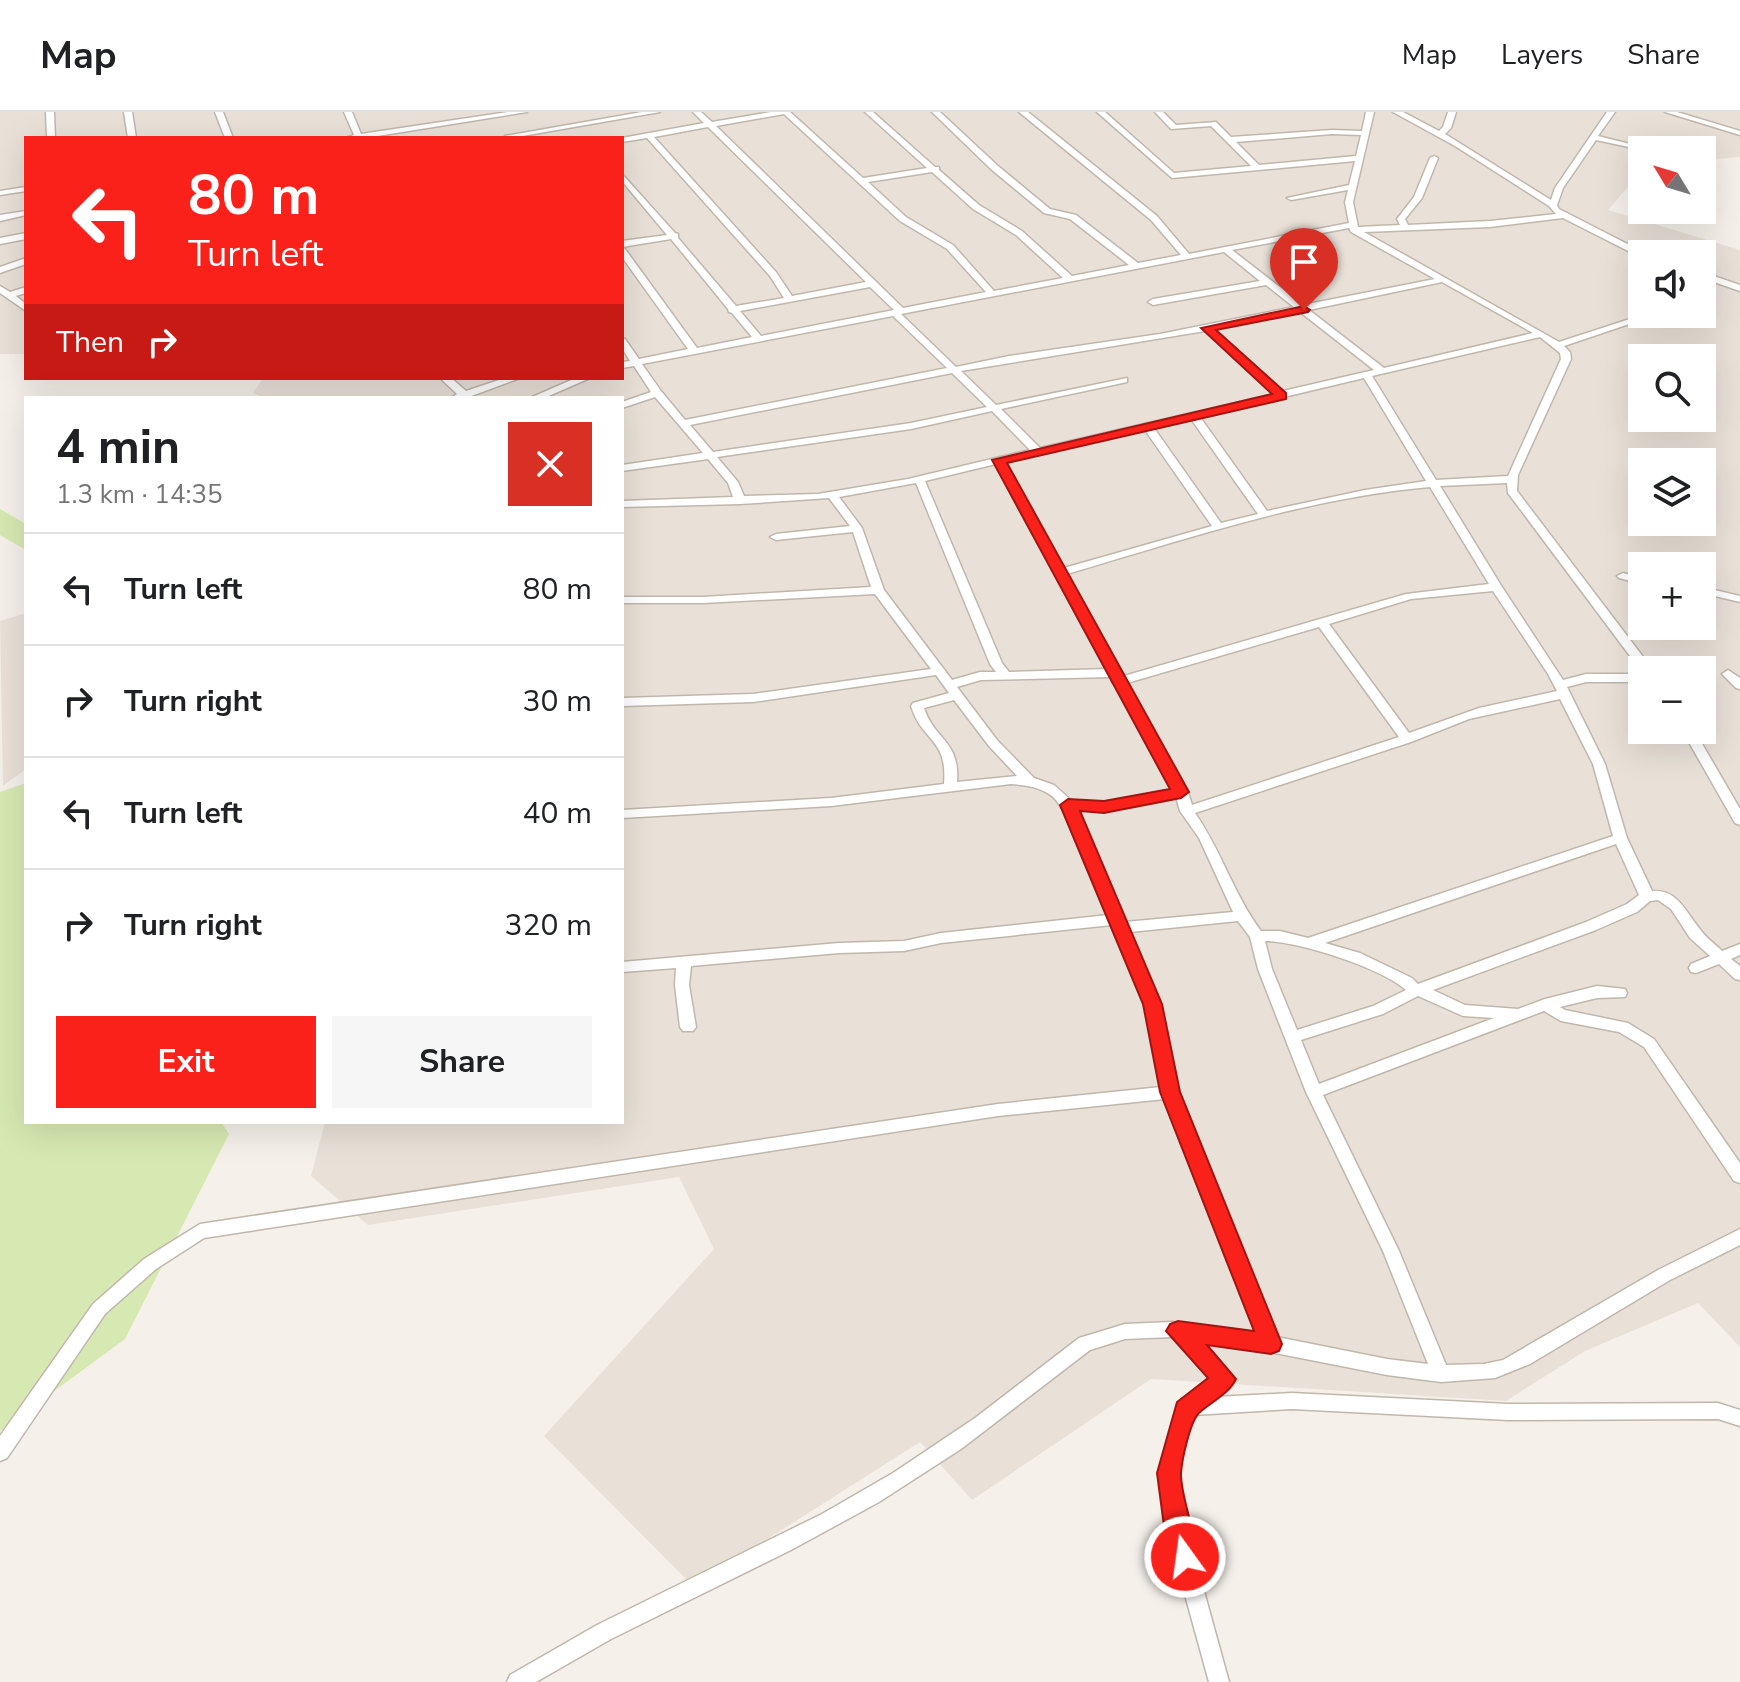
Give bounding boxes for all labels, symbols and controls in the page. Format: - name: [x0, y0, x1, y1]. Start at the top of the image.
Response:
- text: Map: [40, 30, 117, 81]
- text: Map: [1402, 36, 1457, 74]
- text: Layers: [1501, 36, 1583, 74]
- text: Share: [1627, 36, 1700, 74]
- north arrow: [1628, 136, 1716, 224]
- map controls: [1628, 136, 1716, 744]
- text: 80 m: [188, 157, 319, 234]
- icon: left: [56, 168, 160, 272]
- pin: [1270, 228, 1338, 310]
- text: Turn left: [188, 230, 323, 279]
- icon: arrive: [1282, 240, 1326, 284]
- button: sound: [1628, 240, 1716, 328]
- icon: right: [140, 320, 184, 364]
- text: Then: [56, 322, 124, 363]
- button: search: [1628, 344, 1716, 432]
- text: 4 min: [56, 414, 180, 480]
- button: close: [508, 422, 592, 506]
- button: layers: [1628, 448, 1716, 536]
- text: 1.3 km · 14:35: [56, 477, 223, 512]
- button: +: [1628, 552, 1716, 640]
- icon: left: [56, 567, 100, 611]
- text: Turn left: [124, 569, 242, 610]
- text: 80 m: [523, 569, 592, 610]
- button: −: [1628, 656, 1716, 744]
- icon: right: [56, 679, 100, 723]
- text: Turn right: [124, 681, 262, 722]
- text: 30 m: [523, 681, 592, 722]
- icon: left: [56, 791, 100, 835]
- text: Turn left: [124, 793, 242, 834]
- text: 40 m: [523, 793, 592, 834]
- icon: right: [56, 903, 100, 947]
- text: Turn right: [124, 905, 262, 946]
- text: 320 m: [505, 905, 592, 946]
- button: Exit: [56, 1016, 316, 1108]
- button: Share: [332, 1016, 592, 1108]
- position arrow: [1143, 1515, 1227, 1599]

